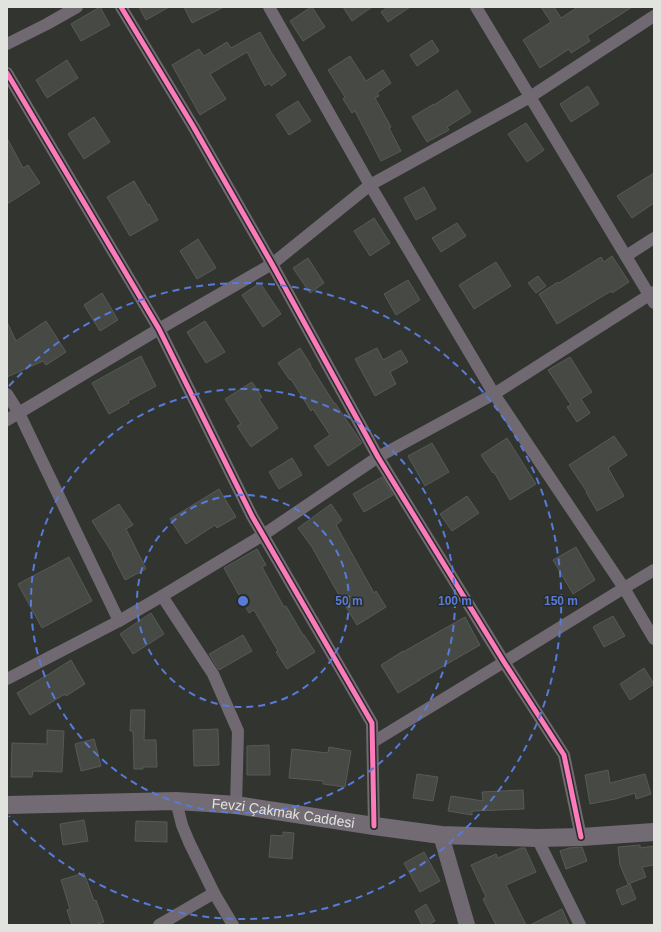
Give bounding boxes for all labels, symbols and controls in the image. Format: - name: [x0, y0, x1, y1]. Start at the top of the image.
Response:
- centre of rings: [236, 594, 250, 608]
- text: 50 m: [335, 594, 363, 608]
- text: 100 m: [438, 594, 472, 608]
- text: 150 m: [544, 594, 578, 608]
- street label: Fevzi Çakmak Caddesi: [211, 795, 356, 831]

